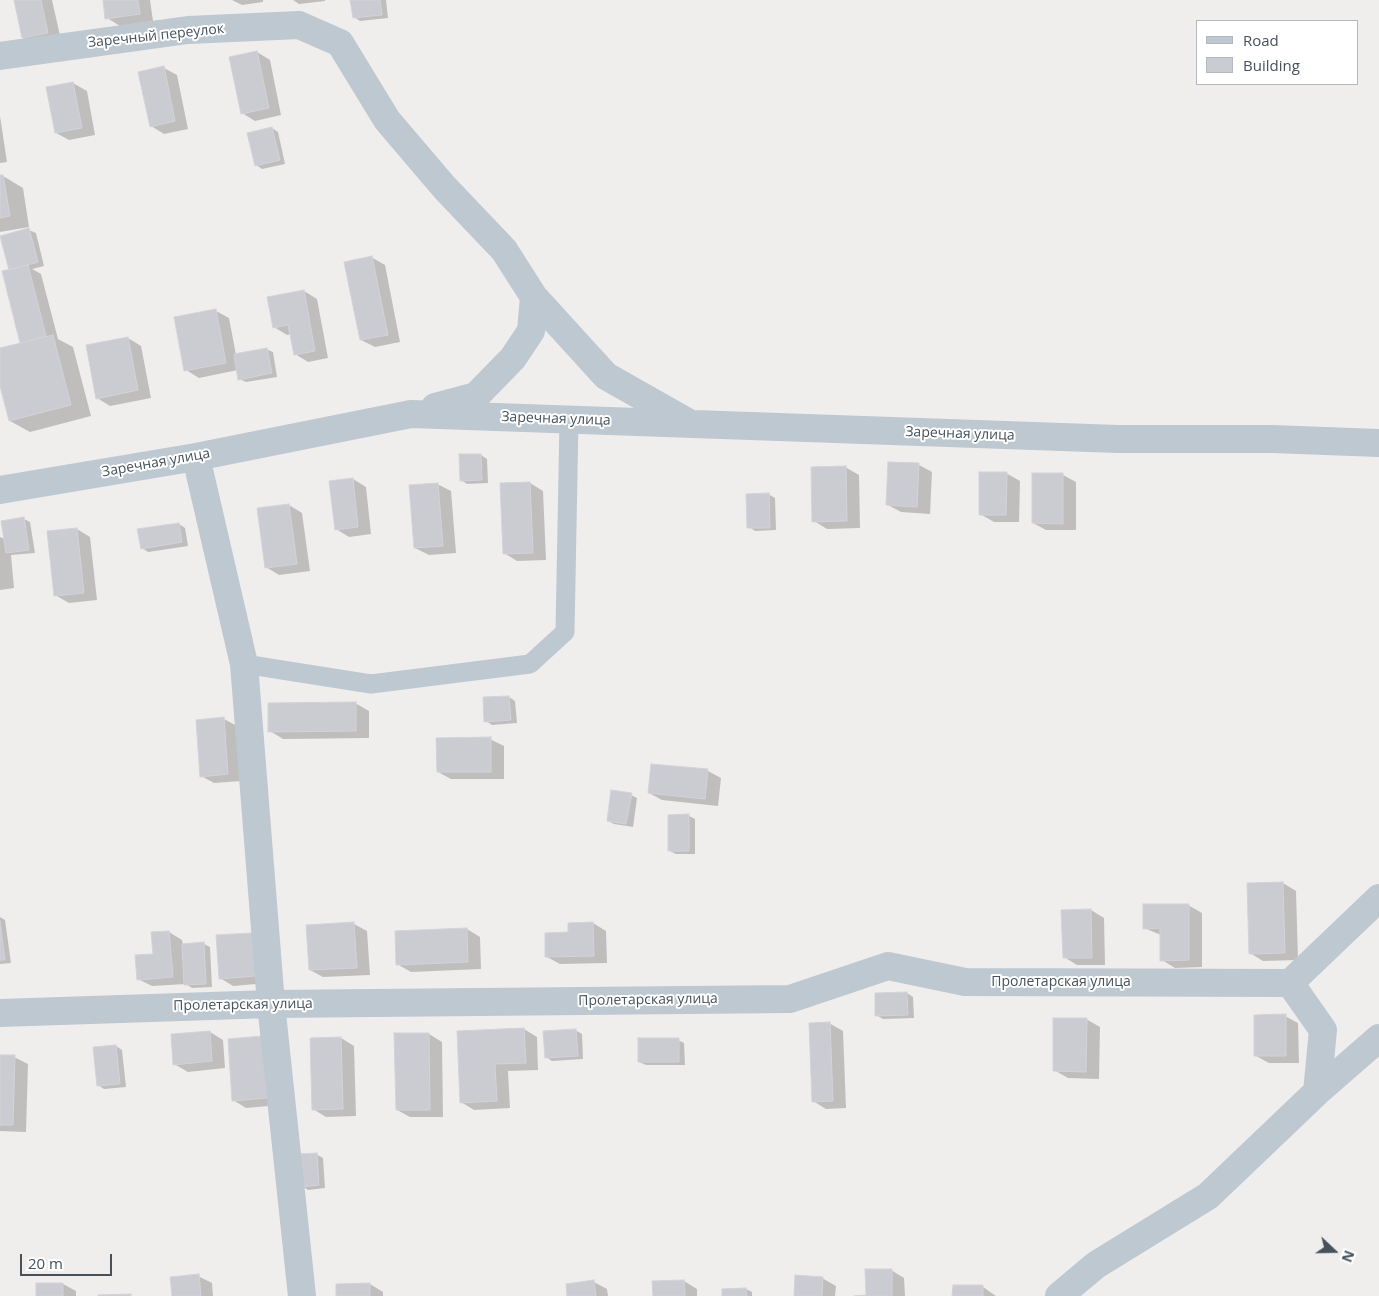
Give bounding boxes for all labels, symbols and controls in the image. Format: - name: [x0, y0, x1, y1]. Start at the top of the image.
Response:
- legend: [1196, 20, 1359, 85]
- street label: Заречный переулок: [87, 21, 225, 51]
- text: Road: [1243, 30, 1279, 50]
- text: Building: [1243, 55, 1300, 75]
- street label: Заречная улица: [501, 409, 611, 429]
- street label: Заречная улица: [905, 424, 1015, 444]
- street label: Заречная улица: [101, 445, 211, 481]
- street label: Пролетарская улица: [991, 974, 1131, 990]
- street label: Пролетарская улица: [578, 990, 718, 1010]
- street label: Пролетарская улица: [173, 995, 313, 1015]
- north arrow: [1309, 1226, 1359, 1276]
- scale bar: [22, 1244, 115, 1276]
- text: N: [1338, 1248, 1359, 1265]
- text: 20 m: [28, 1253, 63, 1273]

